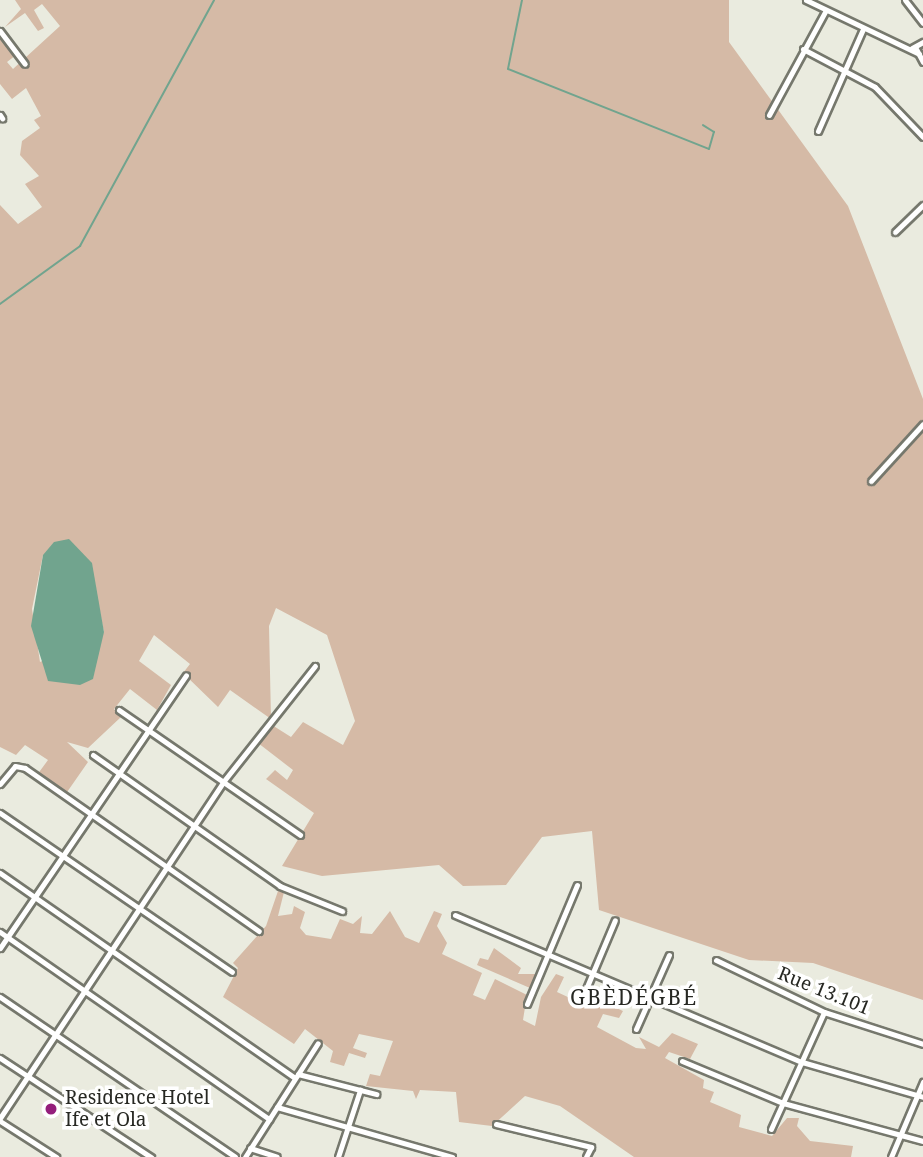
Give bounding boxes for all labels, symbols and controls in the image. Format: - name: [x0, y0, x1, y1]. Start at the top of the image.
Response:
- street label: Rue 13.101: [775, 962, 873, 1020]
- district label: GBÈDÉGBÉ: [571, 984, 697, 1010]
- place label: Residence Hotel Ife et Ola: [65, 1087, 210, 1131]
- marker: Residence Hotel Ife et Ola: [43, 1101, 59, 1117]

